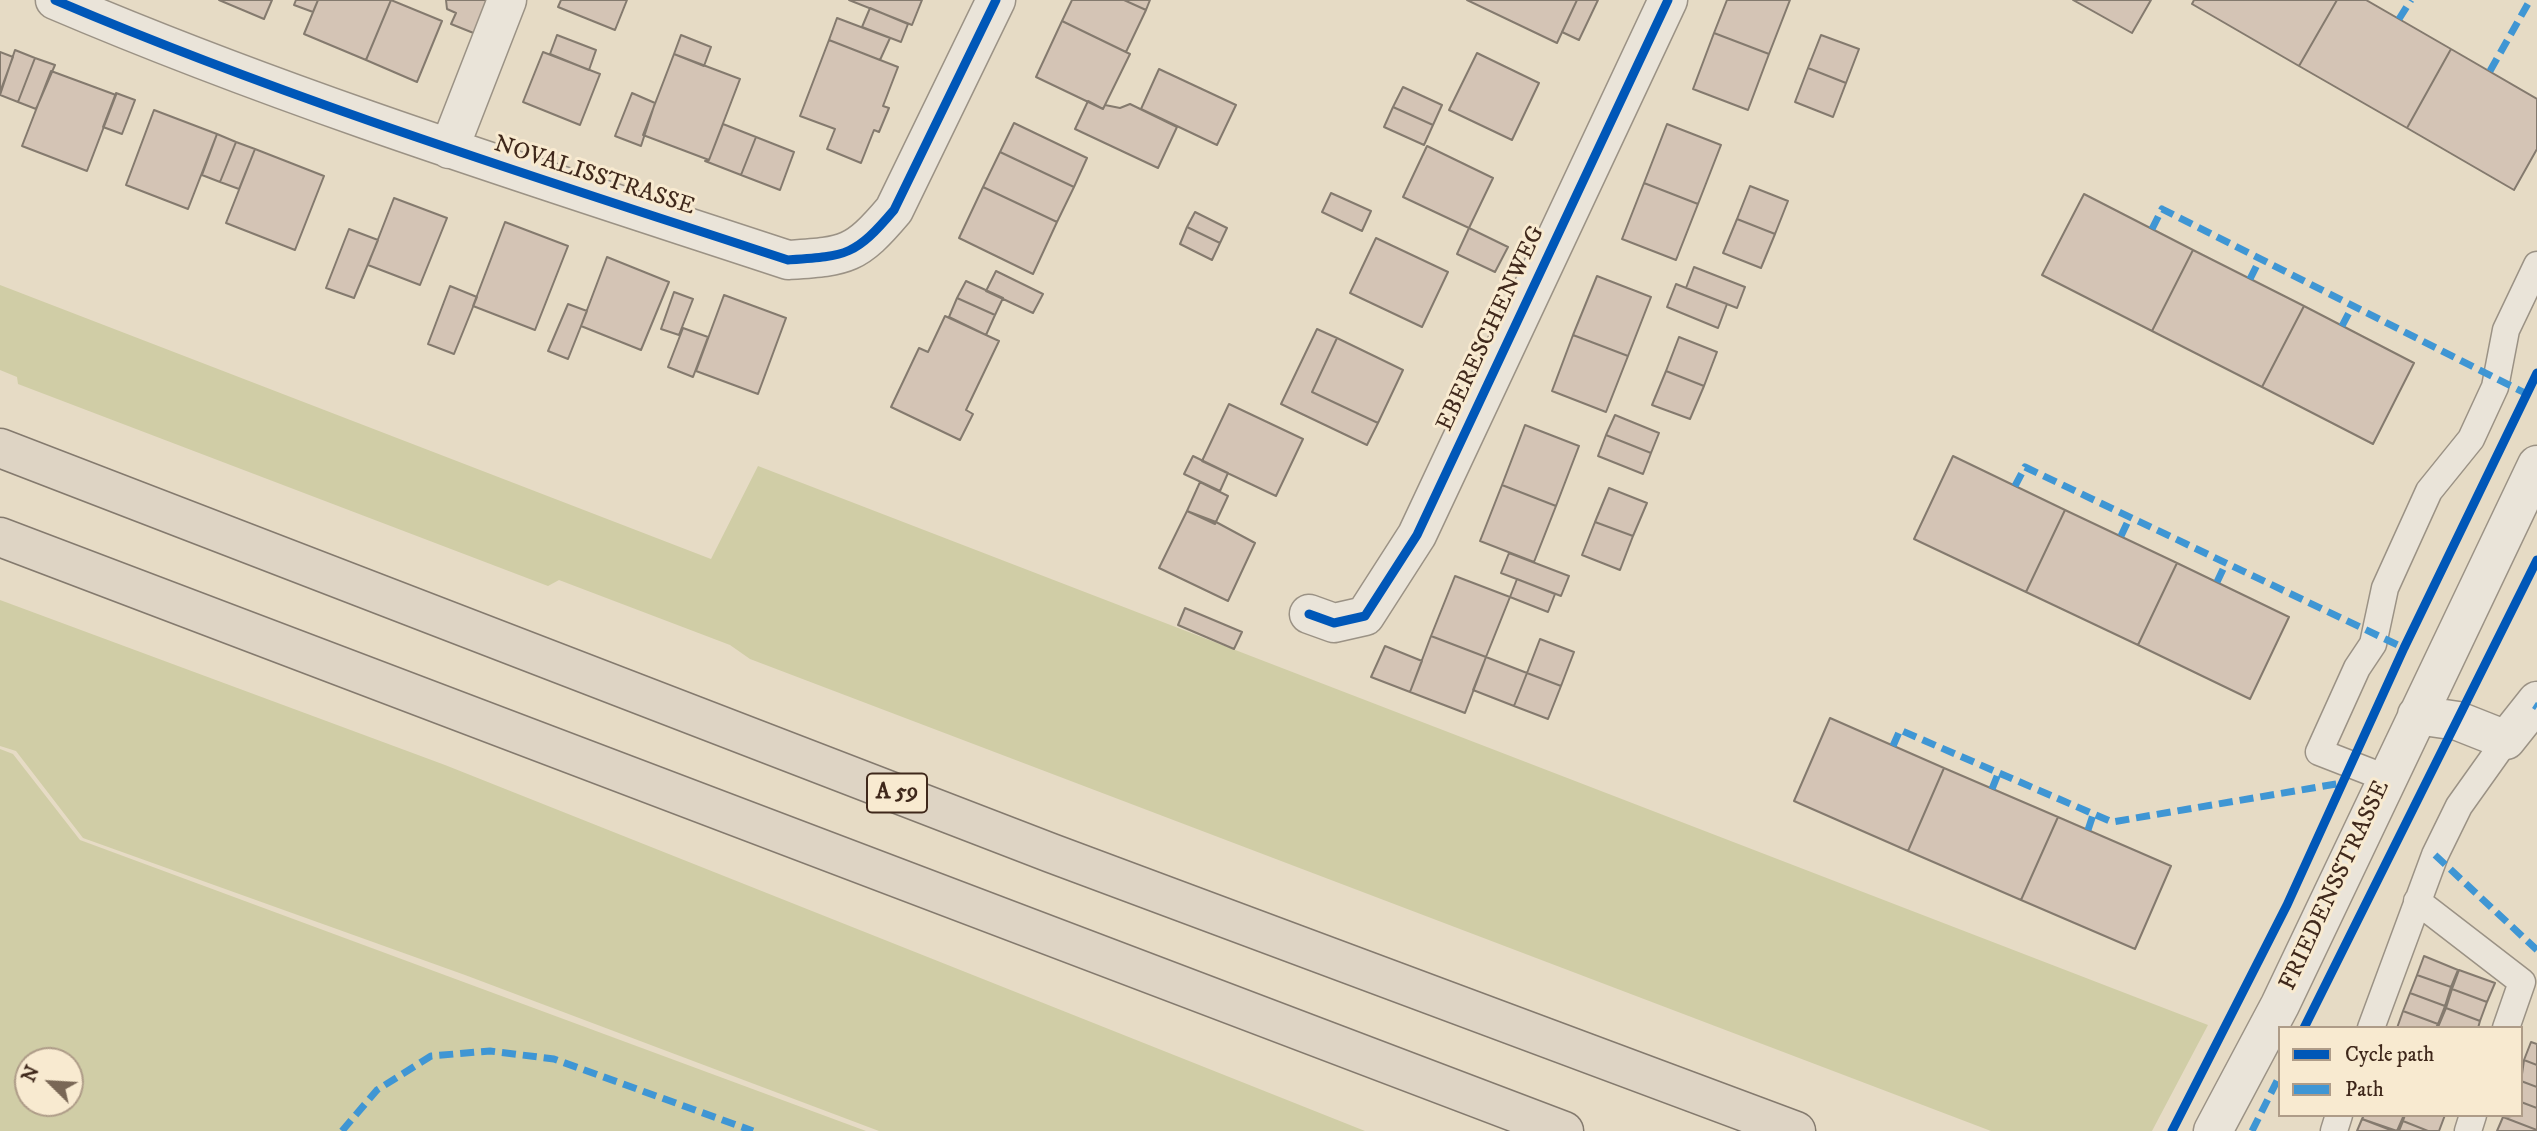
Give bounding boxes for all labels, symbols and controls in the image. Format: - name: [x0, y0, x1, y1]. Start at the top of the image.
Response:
- street label: NOVALISSTRASSE: [490, 131, 698, 223]
- street label: EBERESCHENWEG: [1432, 222, 1552, 436]
- road number: A 59: [867, 774, 927, 813]
- street label: FRIEDENSSTRASSE: [2275, 776, 2397, 996]
- legend: [2278, 1026, 2523, 1117]
- text: Cycle path: [2345, 1042, 2434, 1068]
- north arrow: [14, 1047, 84, 1117]
- text: N: [18, 1062, 45, 1086]
- text: Path: [2345, 1077, 2384, 1103]

